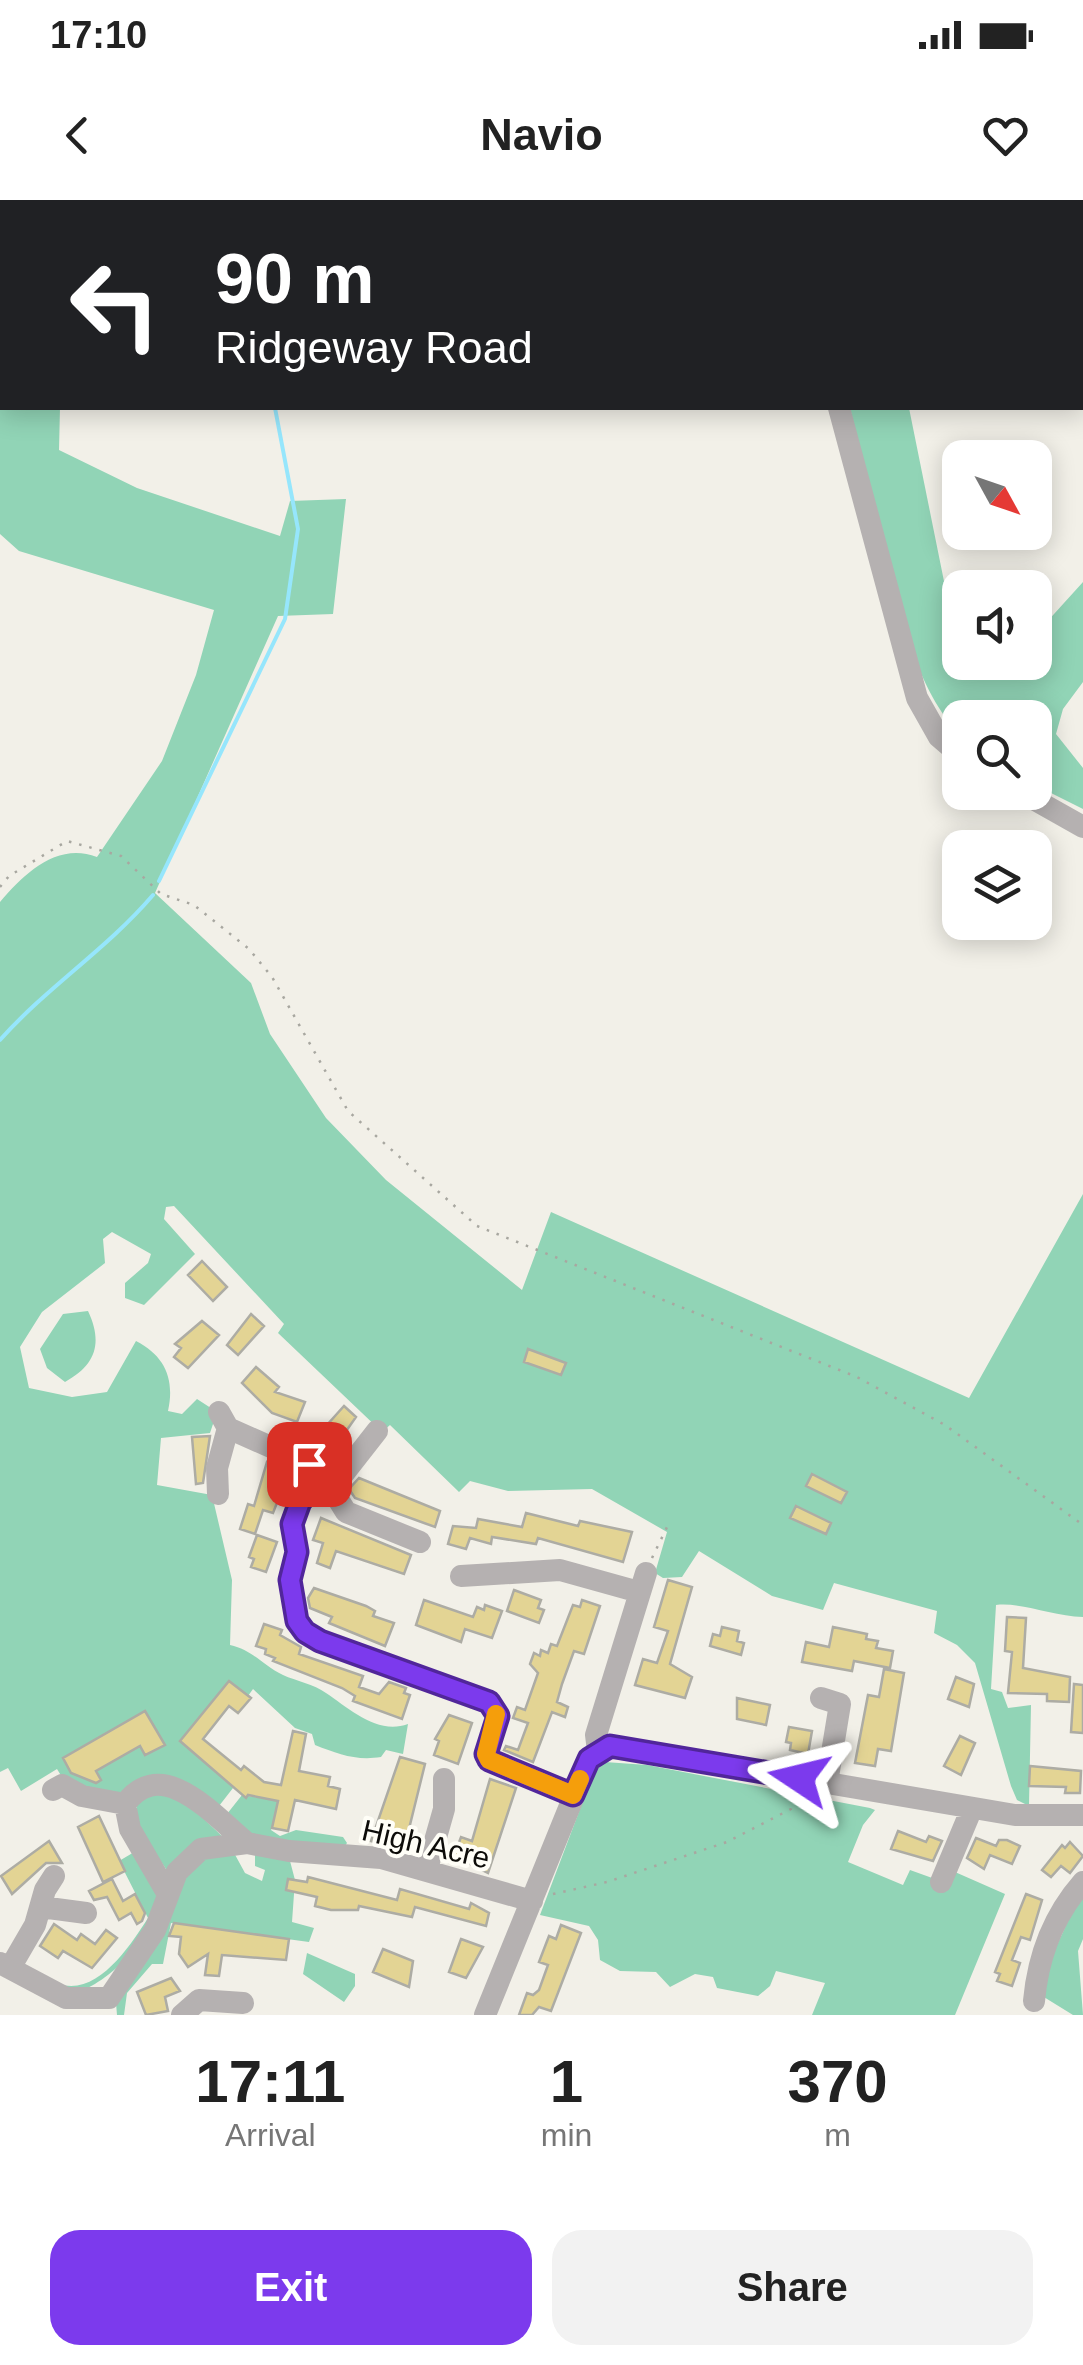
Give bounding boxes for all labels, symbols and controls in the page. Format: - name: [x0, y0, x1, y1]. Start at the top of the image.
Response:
- text: 17:10: [50, 14, 147, 56]
- icon: back: [50, 108, 105, 163]
- icon: heart: [978, 108, 1033, 163]
- text: Navio: [480, 109, 603, 160]
- icon: left: [50, 240, 180, 370]
- text: 90 m: [215, 240, 375, 318]
- text: Ridgeway Road: [215, 322, 533, 373]
- north arrow: [942, 440, 1052, 550]
- map controls: [942, 440, 1052, 940]
- button: sound: [942, 570, 1052, 680]
- button: search: [942, 700, 1052, 810]
- button: layers: [942, 830, 1052, 940]
- pin: [267, 1422, 352, 1507]
- icon: arrive: [282, 1437, 337, 1492]
- position arrow: [747, 1726, 851, 1830]
- street label: High Acre: [359, 1813, 493, 1875]
- text: 17:11: [195, 2048, 345, 2115]
- text: 1: [550, 2048, 583, 2115]
- text: 370: [788, 2048, 888, 2115]
- text: Arrival: [225, 2117, 316, 2153]
- text: min: [541, 2117, 592, 2153]
- text: m: [824, 2117, 851, 2153]
- button: Exit: [50, 2230, 532, 2345]
- button: Share: [552, 2230, 1033, 2345]

